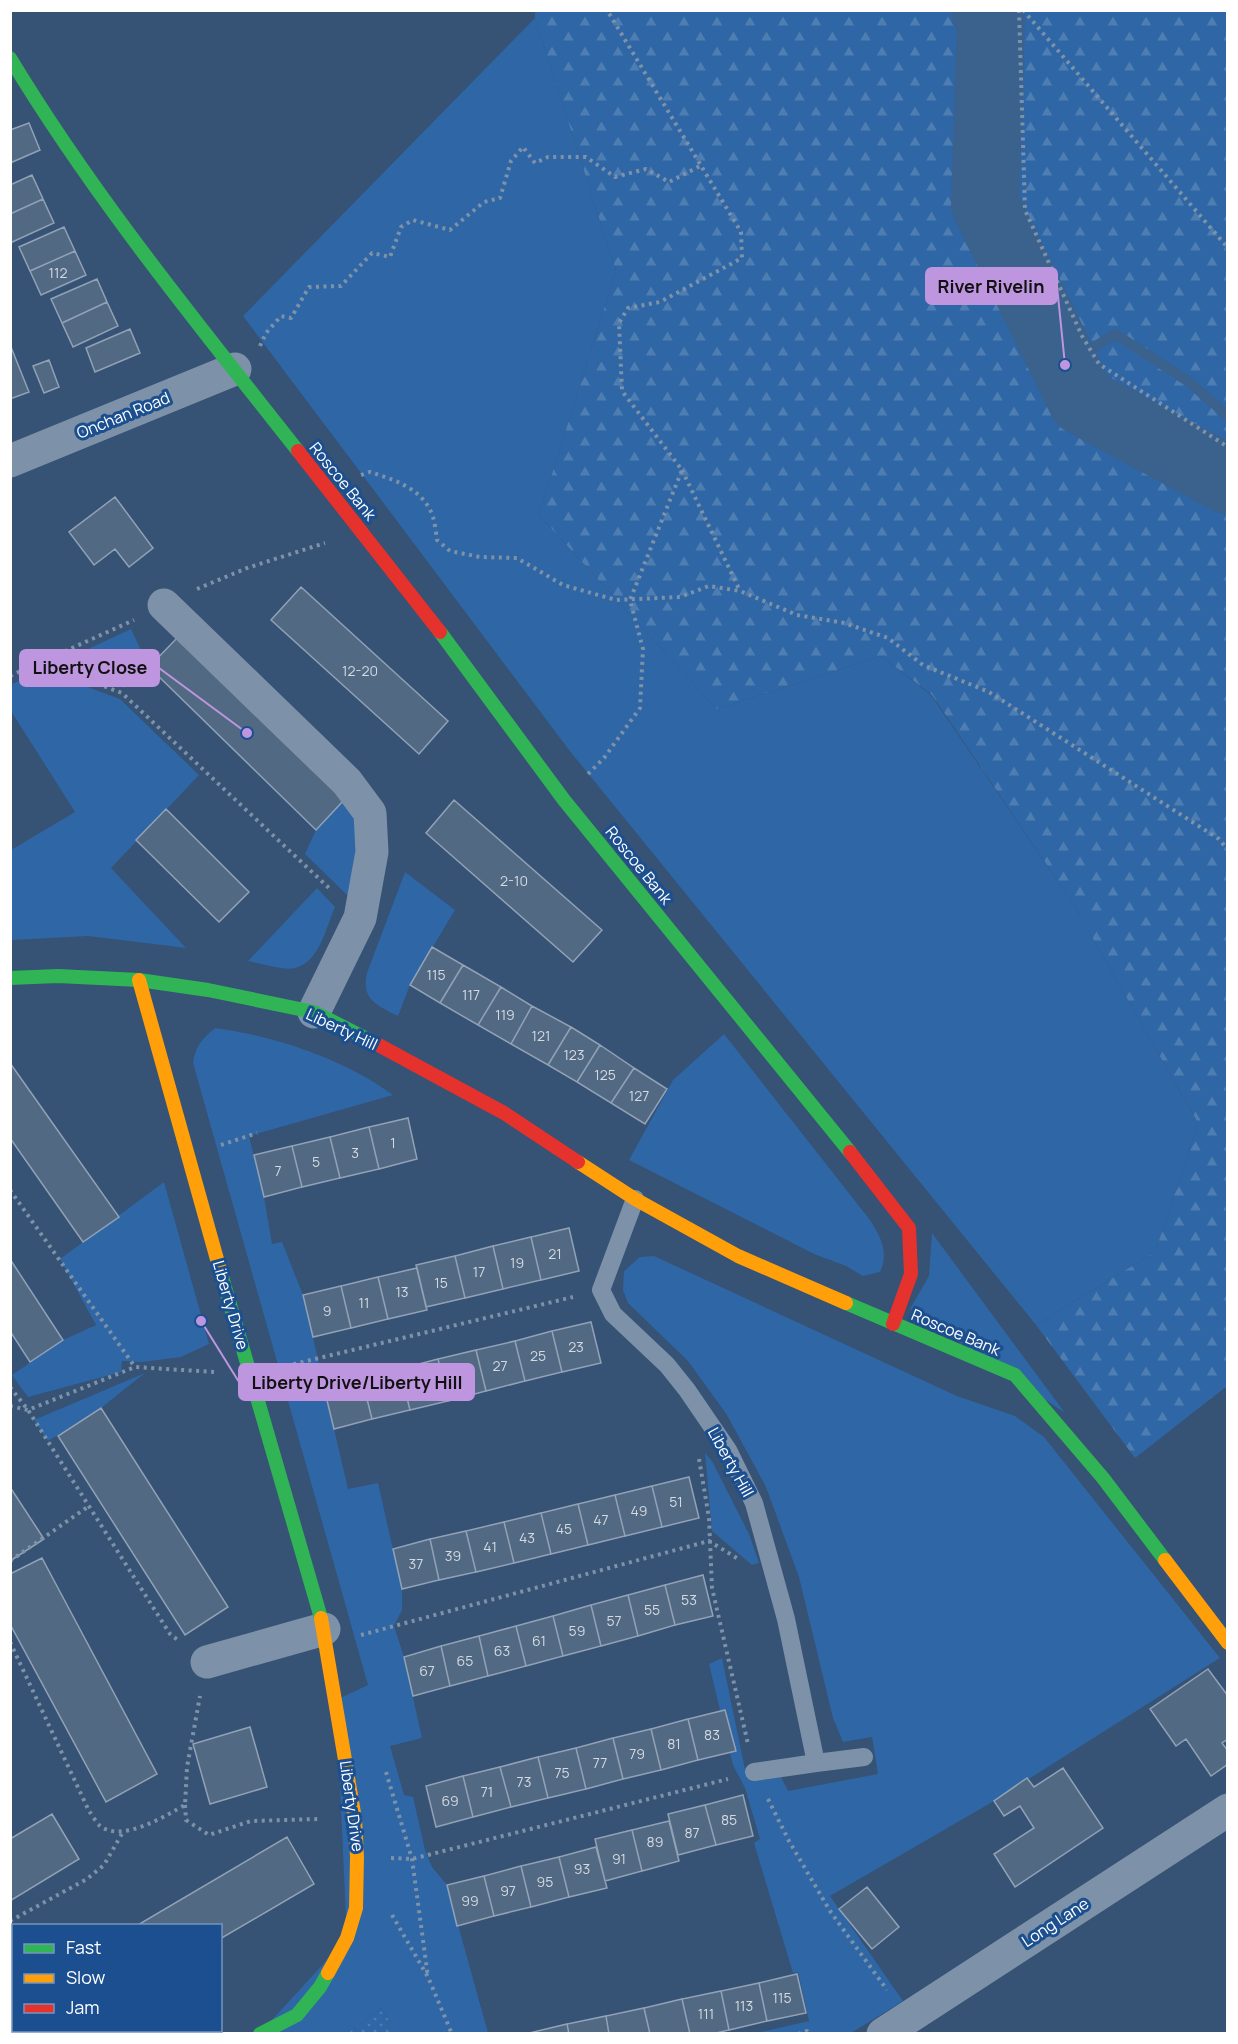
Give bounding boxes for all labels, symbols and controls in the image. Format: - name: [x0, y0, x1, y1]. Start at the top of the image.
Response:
- house number: 112: [49, 263, 67, 282]
- callout: River Rivelin: [926, 268, 1057, 304]
- text: River Rivelin: [938, 274, 1044, 298]
- street label: Onchan Road: [73, 386, 173, 444]
- street label: Roscoe Bank: [305, 437, 382, 526]
- callout: Liberty Close: [20, 650, 159, 686]
- text: Liberty Close: [33, 655, 148, 679]
- house number: 12-20: [342, 661, 378, 680]
- street label: Roscoe Bank: [601, 821, 678, 910]
- house number: 2-10: [500, 871, 528, 890]
- house number: 115: [426, 965, 446, 984]
- house number: 117: [462, 985, 480, 1004]
- street label: Liberty Hill: [303, 1003, 381, 1055]
- house number: 119: [495, 1005, 515, 1024]
- house number: 121: [532, 1026, 550, 1045]
- house number: 123: [563, 1045, 585, 1064]
- house number: 125: [594, 1065, 616, 1084]
- house number: 127: [629, 1086, 649, 1105]
- house number: 1: [390, 1133, 396, 1152]
- house number: 3: [351, 1143, 359, 1162]
- house number: 5: [312, 1152, 320, 1171]
- house number: 7: [274, 1161, 282, 1180]
- house number: 21: [548, 1244, 562, 1263]
- house number: 19: [510, 1253, 524, 1272]
- street label: Liberty Drive: [208, 1258, 254, 1352]
- house number: 17: [473, 1262, 485, 1281]
- house number: 15: [434, 1273, 448, 1292]
- house number: 13: [395, 1282, 409, 1301]
- house number: 11: [359, 1293, 369, 1312]
- house number: 9: [323, 1301, 331, 1320]
- street label: Roscoe Bank: [908, 1303, 1005, 1361]
- house number: 23: [568, 1337, 584, 1356]
- house number: 25: [530, 1346, 546, 1365]
- house number: 27: [492, 1356, 508, 1375]
- callout: Liberty Drive/Liberty Hill: [239, 1364, 474, 1400]
- text: Liberty Drive/Liberty Hill: [251, 1370, 463, 1394]
- street label: Liberty Hill: [703, 1423, 759, 1501]
- house number: 51: [669, 1492, 683, 1511]
- house number: 49: [631, 1501, 647, 1520]
- house number: 47: [593, 1510, 609, 1529]
- house number: 45: [556, 1519, 572, 1538]
- house number: 43: [519, 1528, 535, 1547]
- house number: 41: [483, 1537, 497, 1556]
- house number: 39: [445, 1546, 461, 1565]
- house number: 37: [409, 1554, 423, 1573]
- house number: 53: [681, 1590, 697, 1609]
- house number: 55: [644, 1600, 660, 1619]
- house number: 57: [606, 1611, 622, 1630]
- house number: 59: [569, 1621, 585, 1640]
- house number: 61: [532, 1631, 546, 1650]
- house number: 63: [494, 1641, 510, 1660]
- house number: 65: [457, 1651, 473, 1670]
- house number: 67: [419, 1661, 435, 1680]
- house number: 83: [704, 1725, 720, 1744]
- house number: 81: [667, 1734, 681, 1753]
- house number: 79: [629, 1744, 645, 1763]
- house number: 77: [593, 1753, 607, 1772]
- street label: Liberty Drive: [335, 1759, 369, 1853]
- house number: 75: [554, 1763, 570, 1782]
- house number: 73: [517, 1772, 531, 1791]
- house number: 71: [481, 1782, 493, 1801]
- house number: 69: [441, 1791, 459, 1810]
- house number: 85: [721, 1810, 737, 1829]
- house number: 87: [684, 1823, 700, 1842]
- house number: 89: [647, 1832, 663, 1851]
- house number: 91: [612, 1849, 626, 1868]
- house number: 93: [574, 1859, 590, 1878]
- house number: 95: [537, 1872, 553, 1891]
- house number: 97: [500, 1881, 516, 1900]
- house number: 99: [461, 1891, 479, 1910]
- street label: Long Lane: [1017, 1892, 1093, 1952]
- legend: [12, 1924, 222, 2032]
- text: Fast: [66, 1935, 101, 1959]
- text: Slow: [66, 1965, 106, 1989]
- house number: 115: [772, 1988, 792, 2007]
- text: Jam: [66, 1995, 100, 2019]
- house number: 113: [735, 1996, 753, 2015]
- house number: 111: [698, 2004, 714, 2023]

